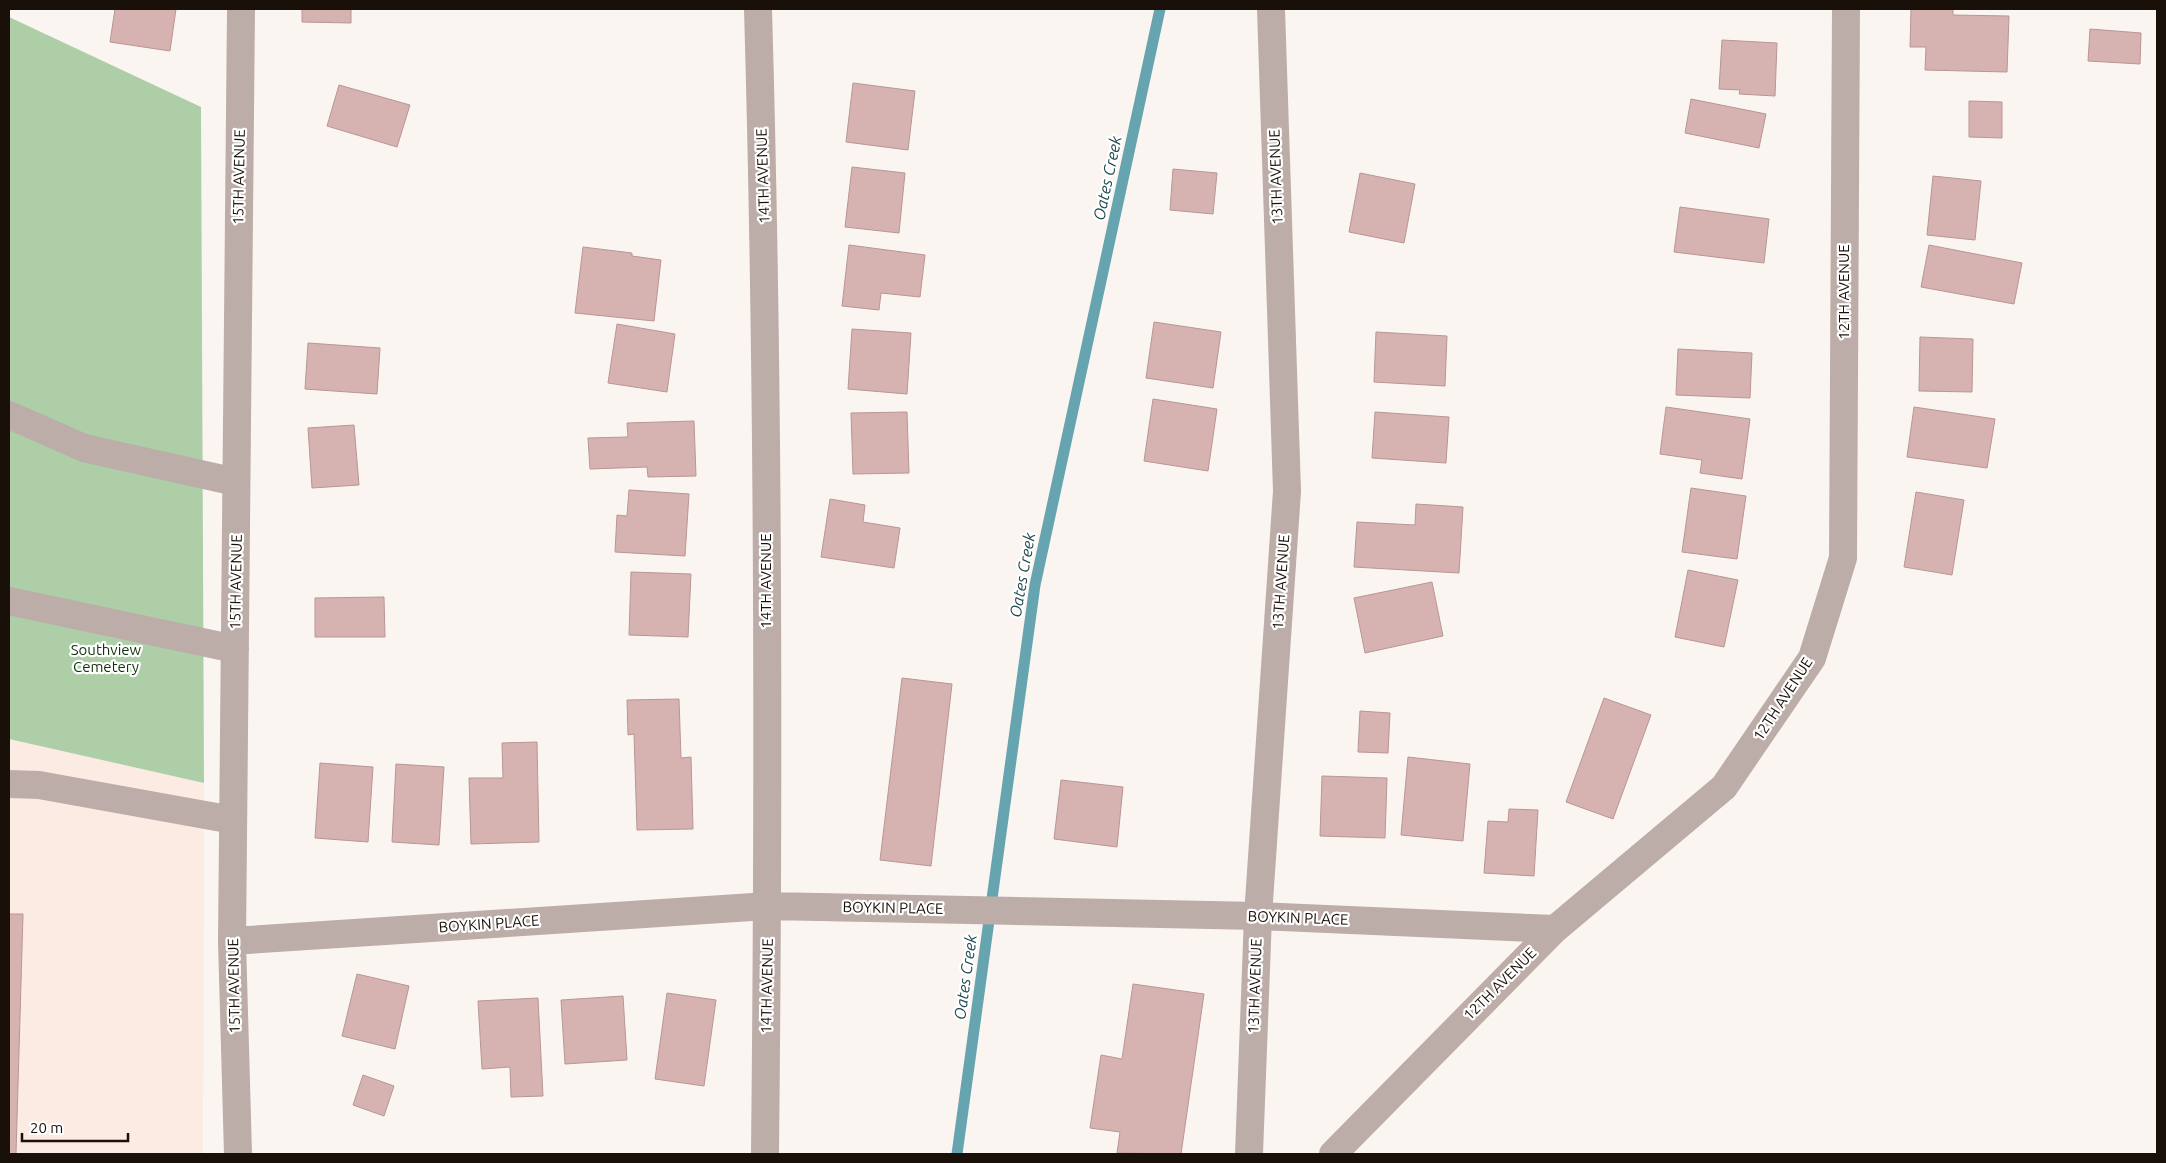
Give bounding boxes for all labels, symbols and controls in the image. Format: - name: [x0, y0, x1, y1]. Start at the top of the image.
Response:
- street label: 14TH AVENUE: [752, 128, 773, 224]
- street label: 15TH AVENUE: [229, 129, 248, 225]
- street label: 13TH AVENUE: [1265, 129, 1286, 225]
- water label: Oates Creek: [1089, 133, 1125, 222]
- street label: 12TH AVENUE: [1835, 244, 1852, 340]
- water label: Oates Creek: [1006, 530, 1038, 619]
- street label: 14TH AVENUE: [757, 533, 774, 629]
- street label: 15TH AVENUE: [226, 534, 245, 630]
- street label: 13TH AVENUE: [1269, 534, 1292, 630]
- park label: Southview Cemetery: [71, 641, 142, 675]
- street label: 12TH AVENUE: [1749, 654, 1816, 743]
- street label: BOYKIN PLACE: [843, 898, 944, 917]
- street label: BOYKIN PLACE: [1247, 907, 1349, 928]
- street label: BOYKIN PLACE: [438, 912, 540, 935]
- water label: Oates Creek: [950, 932, 980, 1021]
- street label: 15TH AVENUE: [224, 938, 243, 1034]
- street label: 14TH AVENUE: [757, 938, 776, 1034]
- street label: 13TH AVENUE: [1244, 938, 1265, 1034]
- street label: 12TH AVENUE: [1460, 944, 1539, 1023]
- scale bar: [22, 1110, 129, 1142]
- text: 20 m: [30, 1119, 63, 1136]

